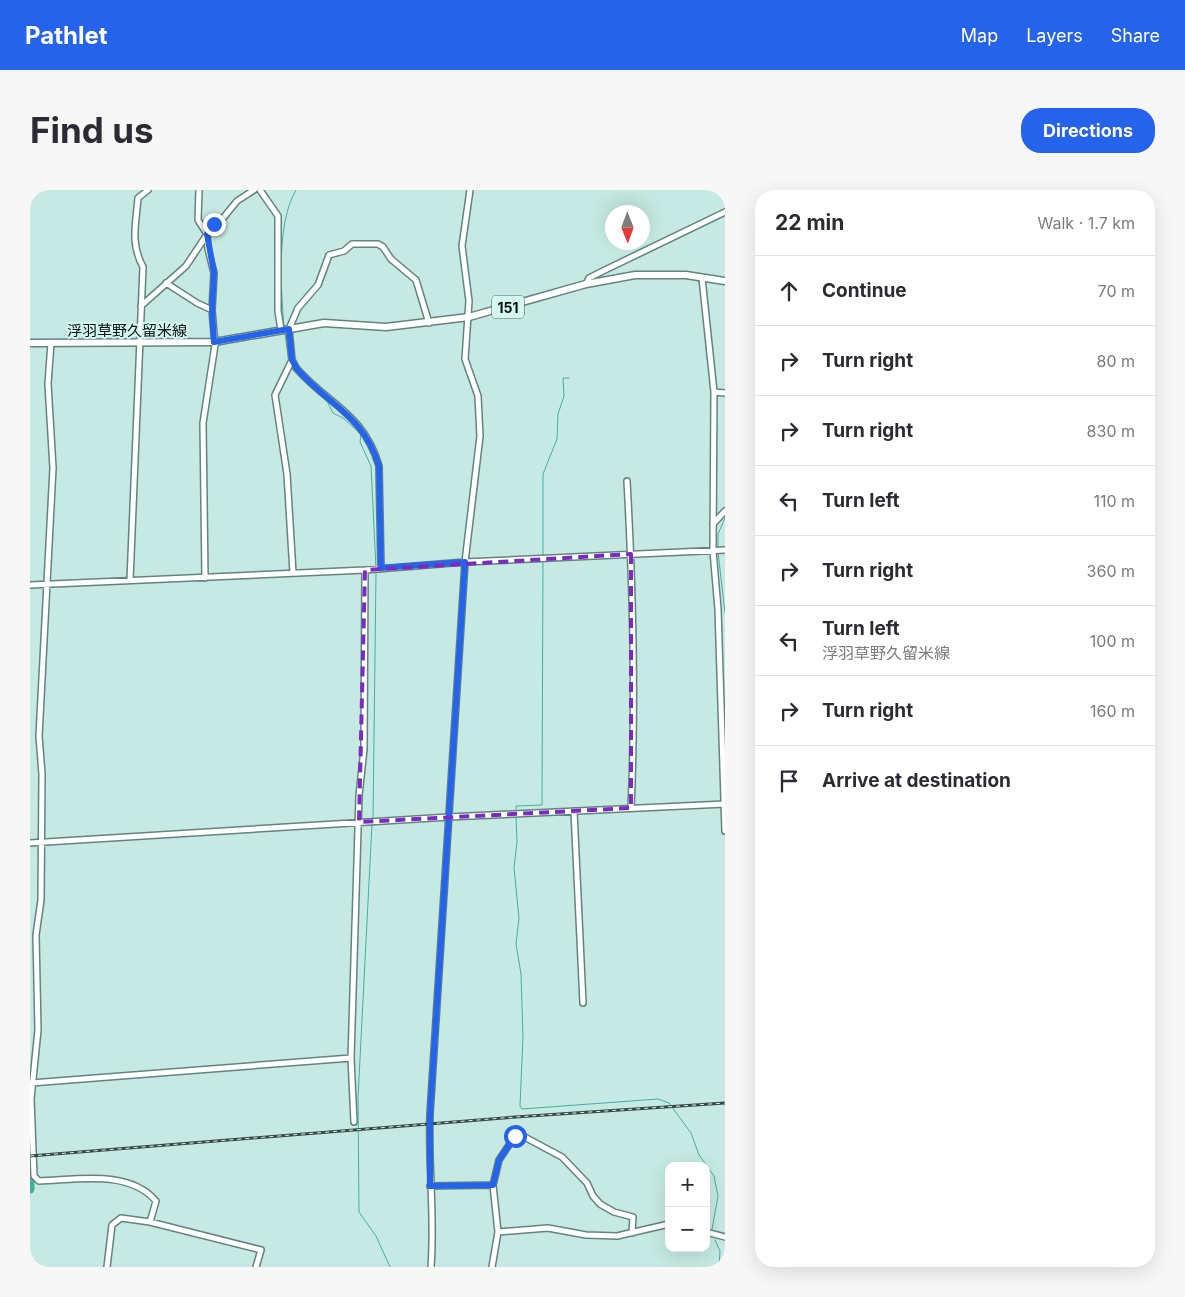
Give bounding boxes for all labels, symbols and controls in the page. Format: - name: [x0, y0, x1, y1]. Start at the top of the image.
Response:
- text: Pathlet: [25, 21, 108, 50]
- text: Map: [961, 25, 998, 46]
- text: Layers: [1026, 25, 1083, 46]
- text: Share: [1111, 25, 1160, 46]
- button: Directions: [1021, 108, 1155, 153]
- text: Find us: [30, 109, 154, 151]
- north arrow: [605, 205, 650, 250]
- text: 22 min: [775, 210, 844, 235]
- route end: [203, 213, 226, 236]
- text: Walk · 1.7 km: [1038, 213, 1135, 233]
- icon: ahead: [775, 277, 803, 305]
- text: Continue: [822, 279, 907, 302]
- text: 70 m: [1098, 281, 1135, 301]
- road number: 151: [492, 295, 524, 318]
- street label: 浮羽草野久留米線: [67, 321, 187, 340]
- icon: right: [775, 347, 803, 375]
- text: Turn right: [822, 349, 913, 372]
- text: 80 m: [1096, 351, 1135, 371]
- icon: right: [775, 417, 803, 445]
- text: Turn right: [822, 419, 913, 442]
- text: 830 m: [1087, 421, 1135, 441]
- icon: left: [775, 487, 803, 515]
- text: Turn left: [822, 489, 900, 512]
- text: 110 m: [1093, 491, 1135, 511]
- icon: right: [775, 557, 803, 585]
- text: Turn right: [822, 559, 913, 582]
- text: 360 m: [1087, 561, 1135, 581]
- text: Turn left: [822, 617, 900, 640]
- icon: left: [775, 627, 803, 655]
- text: 100 m: [1090, 631, 1135, 651]
- text: 浮羽草野久留米線: [822, 643, 950, 663]
- icon: right: [775, 697, 803, 725]
- text: Turn right: [822, 699, 913, 722]
- text: 160 m: [1090, 701, 1135, 721]
- icon: arrive: [775, 767, 803, 795]
- text: Arrive at destination: [822, 769, 1011, 792]
- route start: [504, 1125, 527, 1148]
- map controls: [665, 1162, 710, 1252]
- button: +: [665, 1162, 710, 1207]
- button: −: [665, 1207, 710, 1252]

